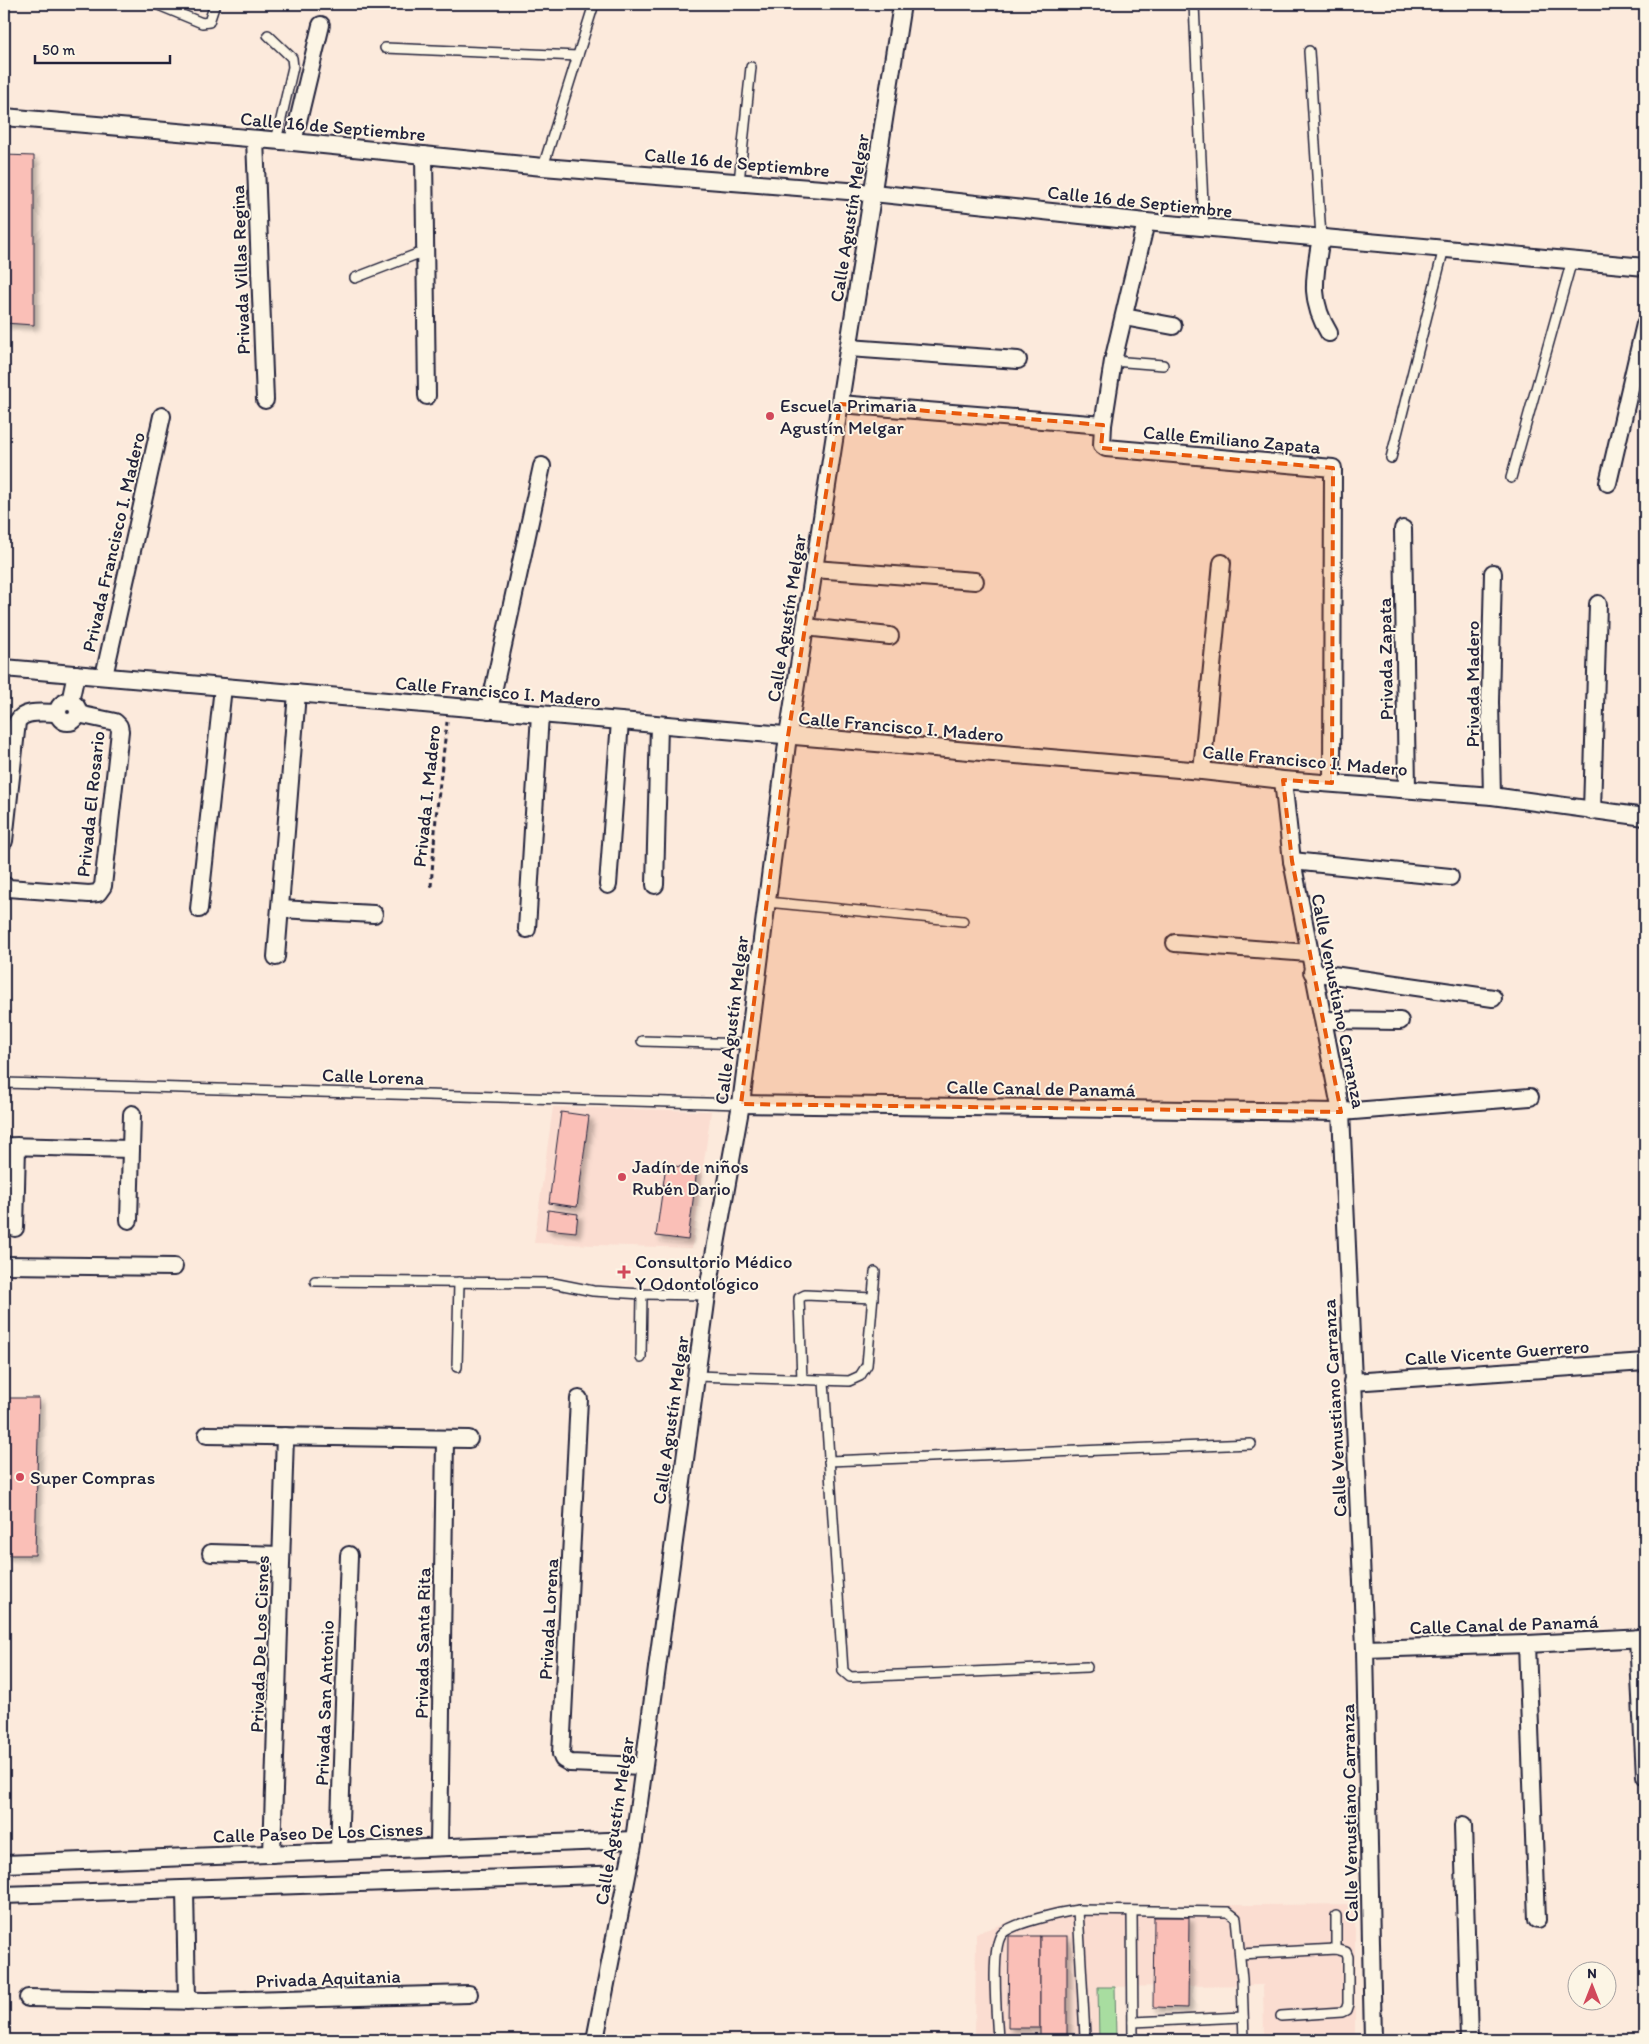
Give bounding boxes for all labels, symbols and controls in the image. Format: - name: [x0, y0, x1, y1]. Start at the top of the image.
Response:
- scale bar: [35, 32, 170, 64]
- text: 50 m: [42, 41, 75, 59]
- street label: Calle 16 de Septiembre: [239, 107, 427, 146]
- street label: Calle Agustín Melgar: [825, 132, 874, 304]
- street label: Calle 16 de Septiembre: [643, 143, 831, 182]
- street label: Calle 16 de Septiembre: [1046, 180, 1234, 223]
- street label: Privada Villas Regina: [226, 185, 255, 355]
- place label: Escuela Primaria Agustín Melgar: [780, 394, 917, 439]
- marker: Escuela Primaria Agustín Melgar: [764, 410, 776, 422]
- street label: Calle Emiliano Zapata: [1142, 420, 1322, 459]
- street label: Privada Francisco I. Madero: [77, 430, 150, 654]
- street label: Calle Agustín Melgar: [762, 532, 811, 704]
- street label: Privada Zapata: [1373, 597, 1398, 721]
- street label: Privada Madero: [1461, 620, 1484, 748]
- street label: Calle Francisco I. Madero: [394, 671, 602, 712]
- street label: Calle Francisco I. Madero: [797, 706, 1005, 747]
- street label: Privada I. Madero: [408, 724, 445, 868]
- street label: Privada El Rosario: [71, 730, 110, 878]
- street label: Calle Francisco I. Madero: [1201, 740, 1409, 781]
- street label: Calle Venustiano Carranza: [1306, 892, 1371, 1111]
- street label: Calle Agustín Melgar: [710, 934, 753, 1106]
- street label: Calle Lorena: [322, 1063, 424, 1090]
- street label: Calle Canal de Panamá: [946, 1075, 1136, 1102]
- place label: Jadín de niños Rubén Dario: [632, 1155, 749, 1200]
- marker: Jadín de niños Rubén Dario: [616, 1171, 628, 1183]
- place label: Consultorio Médico Y Odontológico: [635, 1250, 792, 1295]
- marker: Consultorio Médico Y Odontológico: [617, 1265, 631, 1279]
- street label: Calle Venustiano Carranza: [1317, 1298, 1352, 1518]
- street label: Calle Agustín Melgar: [647, 1334, 694, 1506]
- street label: Calle Vicente Guerrero: [1404, 1335, 1590, 1370]
- place label: Super Compras: [30, 1466, 155, 1489]
- marker: Super Compras: [14, 1471, 26, 1483]
- street label: Privada De Los Cisnes: [245, 1555, 274, 1733]
- street label: Privada Lorena: [534, 1557, 563, 1680]
- street label: Privada Santa Rita: [410, 1567, 435, 1719]
- street label: Calle Canal de Panamá: [1409, 1610, 1599, 1639]
- street label: Privada San Antonio: [310, 1620, 339, 1786]
- street label: Calle Venustiano Carranza: [1336, 1703, 1363, 1922]
- street label: Calle Agustín Melgar: [590, 1735, 639, 1907]
- street label: Calle Paseo De Los Cisnes: [212, 1817, 424, 1848]
- north arrow: [1566, 1962, 1616, 2012]
- street label: Privada Aquitania: [255, 1964, 401, 1993]
- text: N: [1587, 1965, 1597, 1982]

